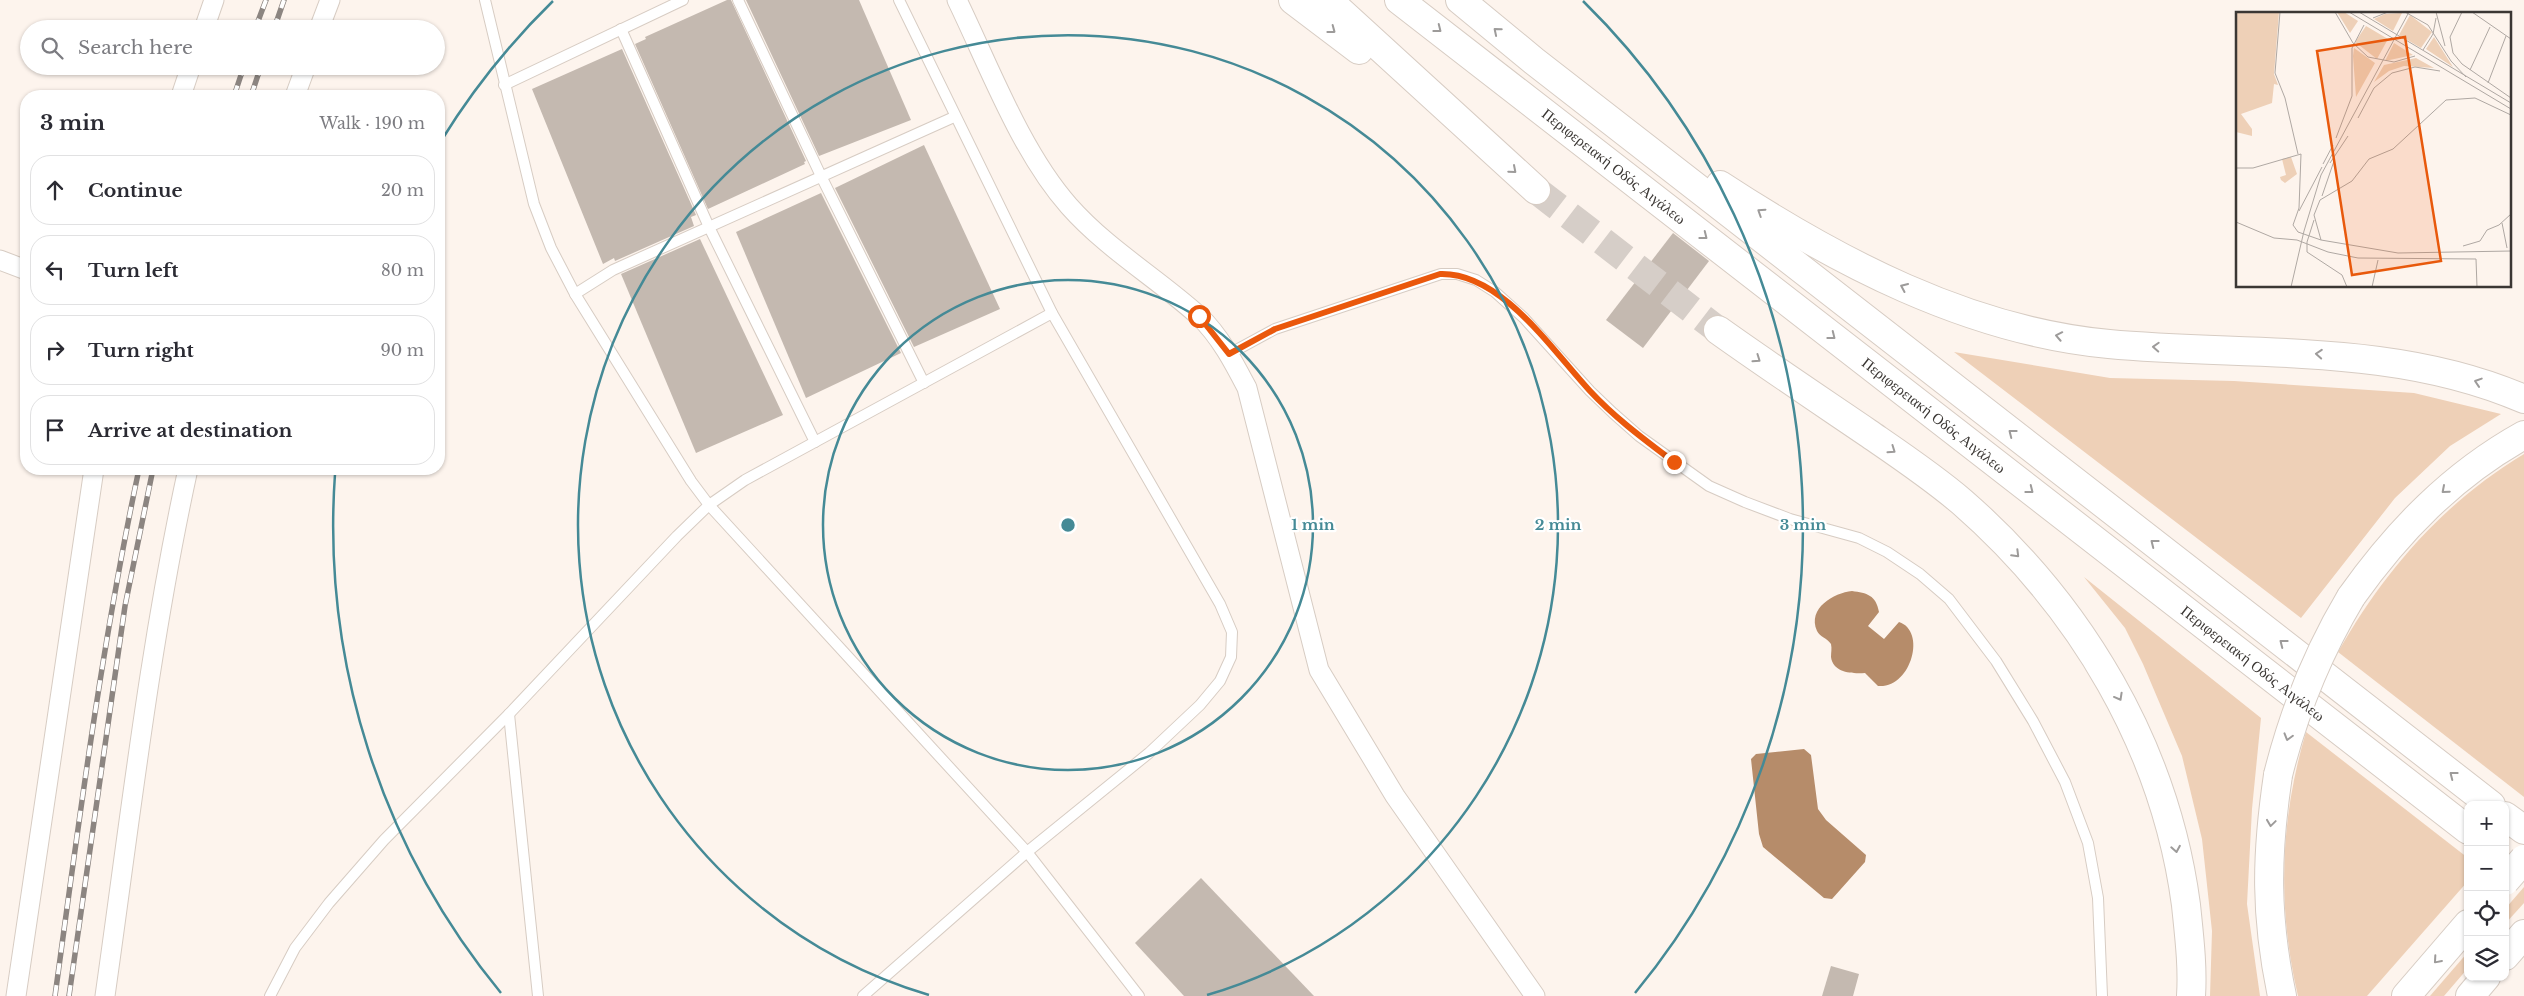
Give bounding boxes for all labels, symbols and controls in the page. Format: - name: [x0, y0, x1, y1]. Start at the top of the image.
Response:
- inset map: [2236, 12, 2512, 288]
- search box: [20, 20, 445, 75]
- one-way arrow: [1326, 24, 1336, 33]
- one-way arrow: [1432, 24, 1441, 33]
- one-way arrow: [1494, 28, 1503, 36]
- icon: search: [38, 34, 66, 62]
- text: Search here: [78, 36, 193, 59]
- street label: Περιφερειακή Οδός Αιγάλεω: [1538, 104, 1690, 228]
- text: 3 min: [40, 110, 105, 136]
- text: Walk · 190 m: [320, 113, 425, 133]
- one-way arrow: [1507, 164, 1516, 172]
- icon: ahead: [41, 176, 69, 204]
- text: Continue: [88, 179, 183, 202]
- text: 20 m: [381, 180, 424, 200]
- one-way arrow: [1757, 209, 1767, 218]
- one-way arrow: [1698, 231, 1707, 239]
- icon: left: [41, 256, 69, 284]
- text: Turn left: [88, 259, 179, 282]
- text: 80 m: [381, 260, 424, 280]
- one-way arrow: [1900, 283, 1909, 294]
- route start: [1188, 305, 1211, 328]
- one-way arrow: [1827, 330, 1836, 339]
- one-way arrow: [2055, 331, 2064, 341]
- icon: right: [41, 336, 69, 364]
- text: Turn right: [88, 339, 194, 362]
- text: 90 m: [381, 340, 424, 360]
- one-way arrow: [2152, 342, 2160, 353]
- one-way arrow: [2314, 349, 2322, 360]
- one-way arrow: [1751, 353, 1760, 361]
- street label: Περιφερειακή Οδός Αιγάλεω: [1858, 353, 2010, 477]
- one-way arrow: [2475, 378, 2483, 388]
- icon: arrive: [41, 416, 69, 444]
- text: Arrive at destination: [88, 419, 292, 442]
- one-way arrow: [2009, 430, 2018, 438]
- one-way arrow: [1886, 444, 1896, 453]
- route end: [1663, 451, 1686, 474]
- one-way arrow: [2024, 484, 2033, 492]
- one-way arrow: [2441, 484, 2450, 493]
- text: 1 min: [1291, 515, 1335, 534]
- text: 2 min: [1535, 515, 1581, 534]
- text: 3 min: [1780, 515, 1826, 534]
- centre of rings: [1059, 516, 1077, 534]
- one-way arrow: [2151, 540, 2160, 549]
- one-way arrow: [2010, 548, 2019, 557]
- street label: Περιφερειακή Οδός Αιγάλεω: [2177, 601, 2329, 725]
- one-way arrow: [2279, 640, 2289, 649]
- one-way arrow: [2112, 692, 2122, 701]
- one-way arrow: [2283, 732, 2293, 740]
- one-way arrow: [2450, 772, 2459, 780]
- map controls: [2464, 801, 2509, 981]
- button: +: [2464, 801, 2509, 846]
- one-way arrow: [2266, 819, 2276, 828]
- one-way arrow: [2170, 845, 2181, 853]
- button: −: [2464, 846, 2509, 891]
- button: locate: [2464, 891, 2509, 936]
- button: layers: [2464, 936, 2509, 981]
- one-way arrow: [2434, 954, 2442, 963]

